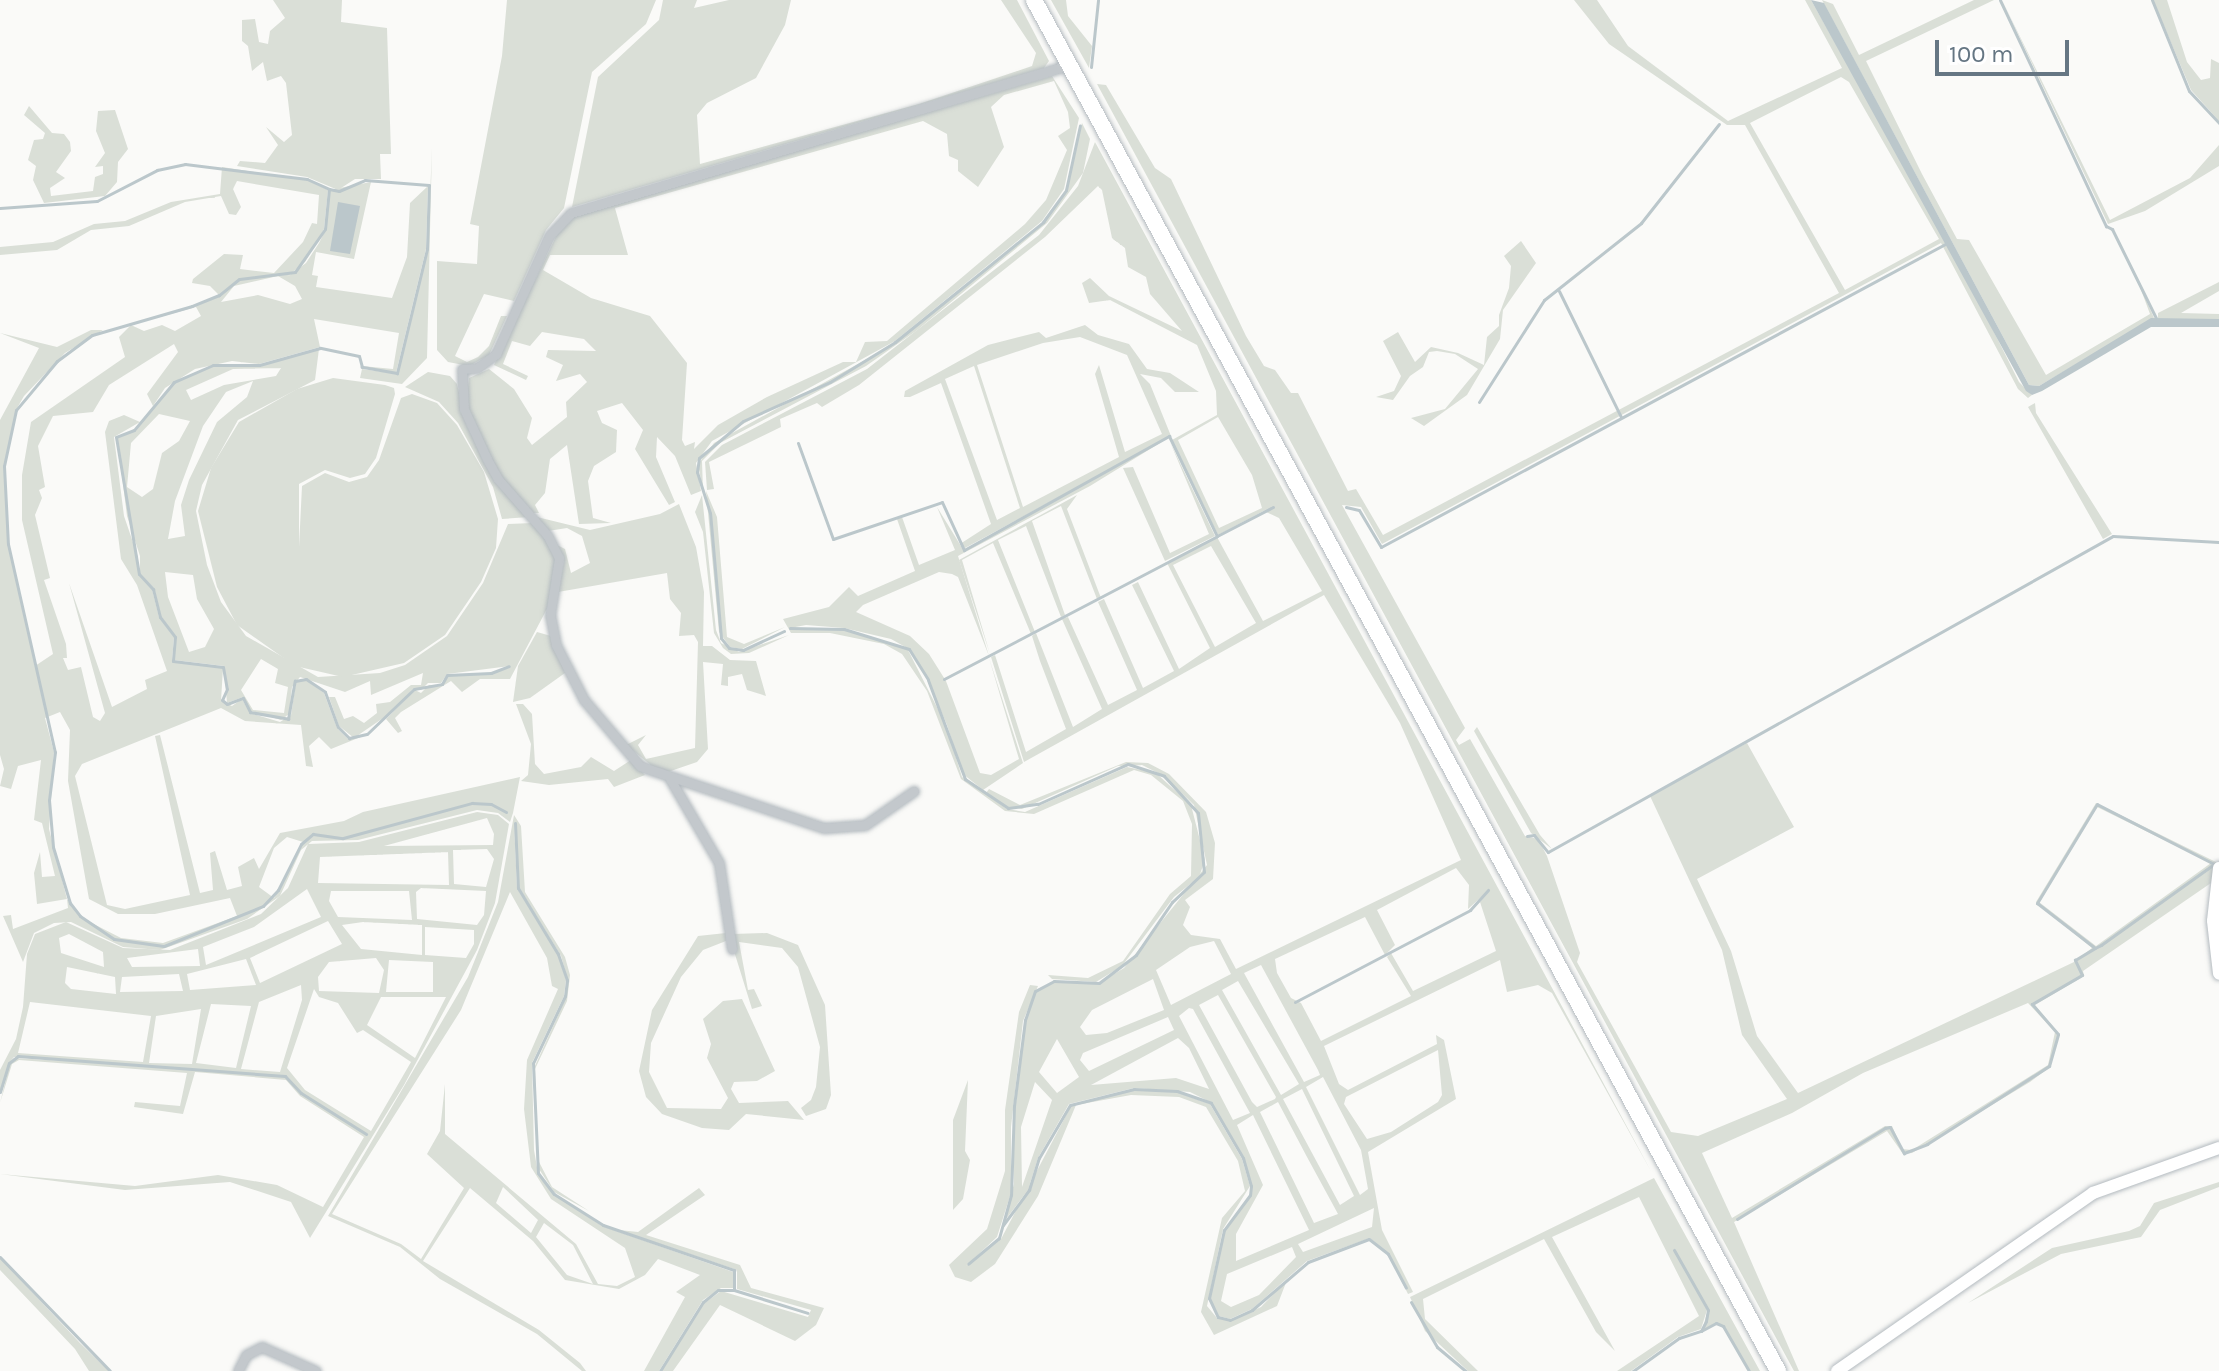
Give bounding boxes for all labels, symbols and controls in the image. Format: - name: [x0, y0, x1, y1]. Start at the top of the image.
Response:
- scale bar: [1939, 24, 2073, 74]
- text: 100 m: [1949, 40, 2014, 68]

